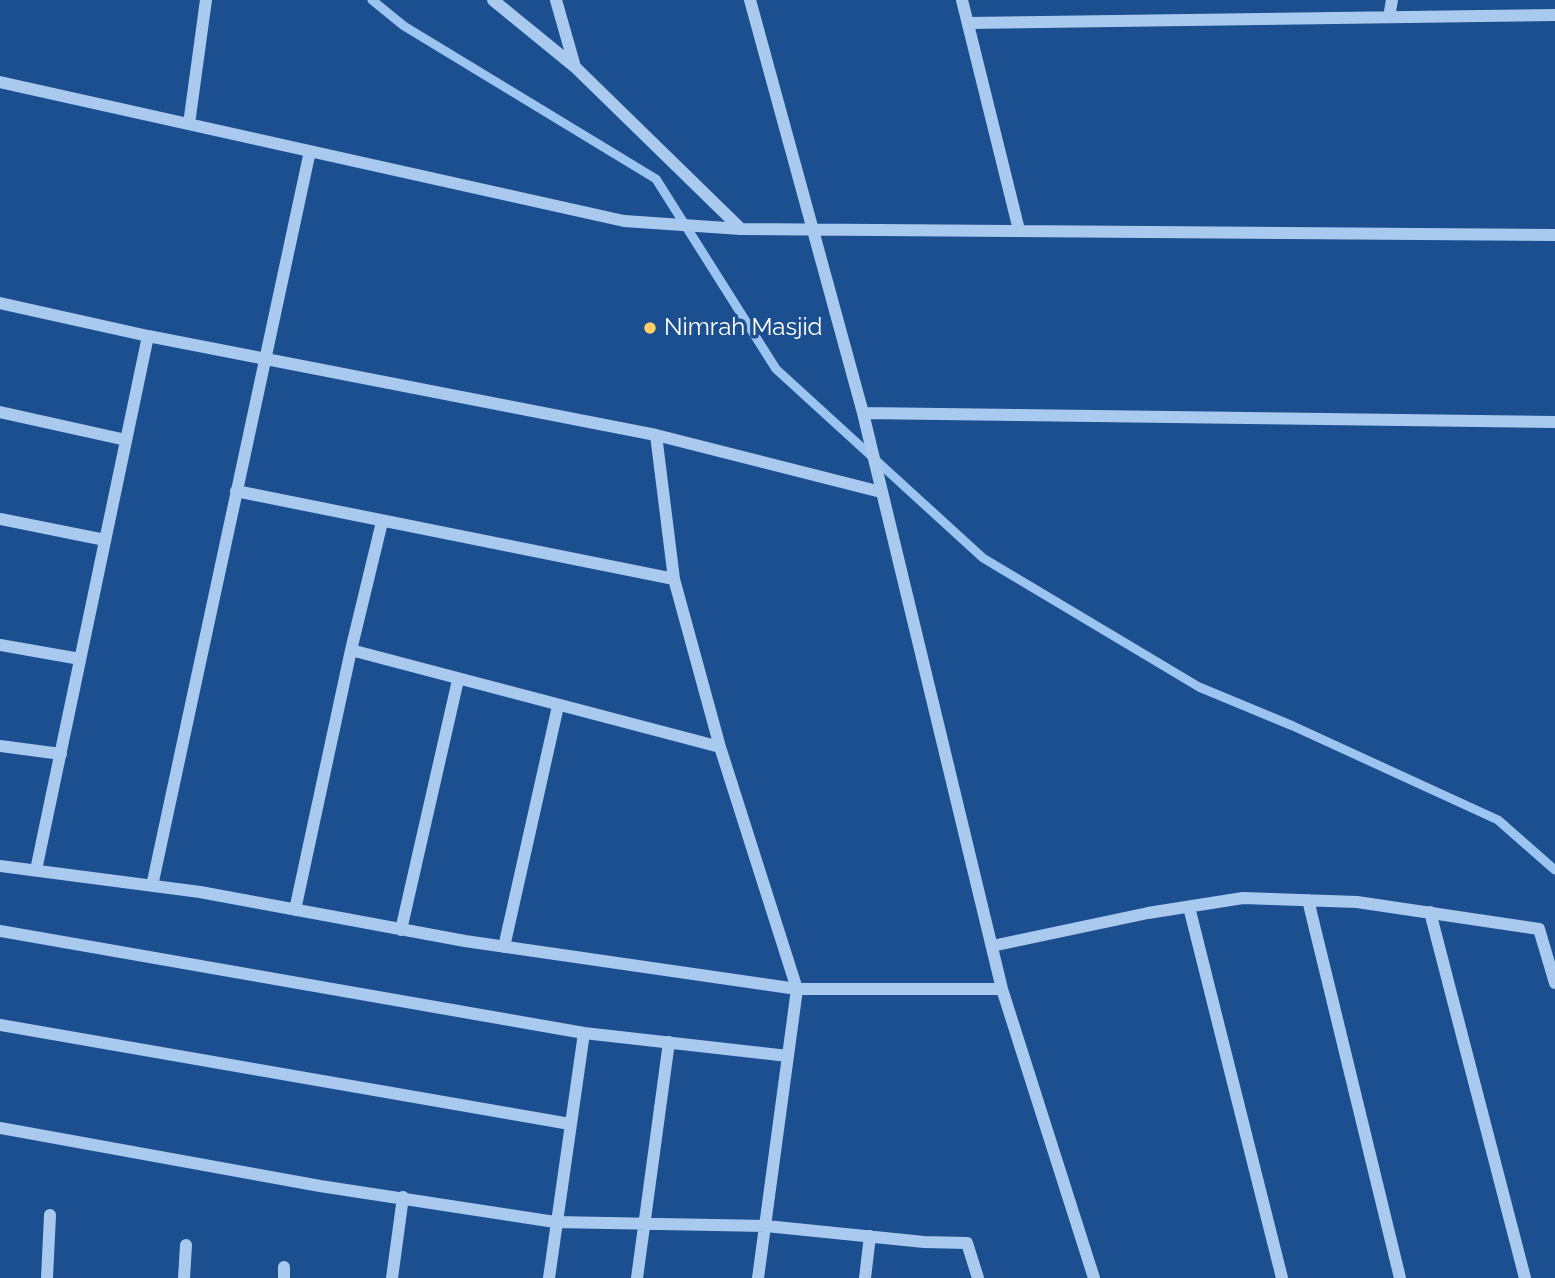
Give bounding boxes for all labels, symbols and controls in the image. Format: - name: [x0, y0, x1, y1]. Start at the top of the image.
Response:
- place label: Nimrah Masjid: [664, 314, 823, 342]
- marker: Nimrah Masjid: [642, 320, 658, 336]

